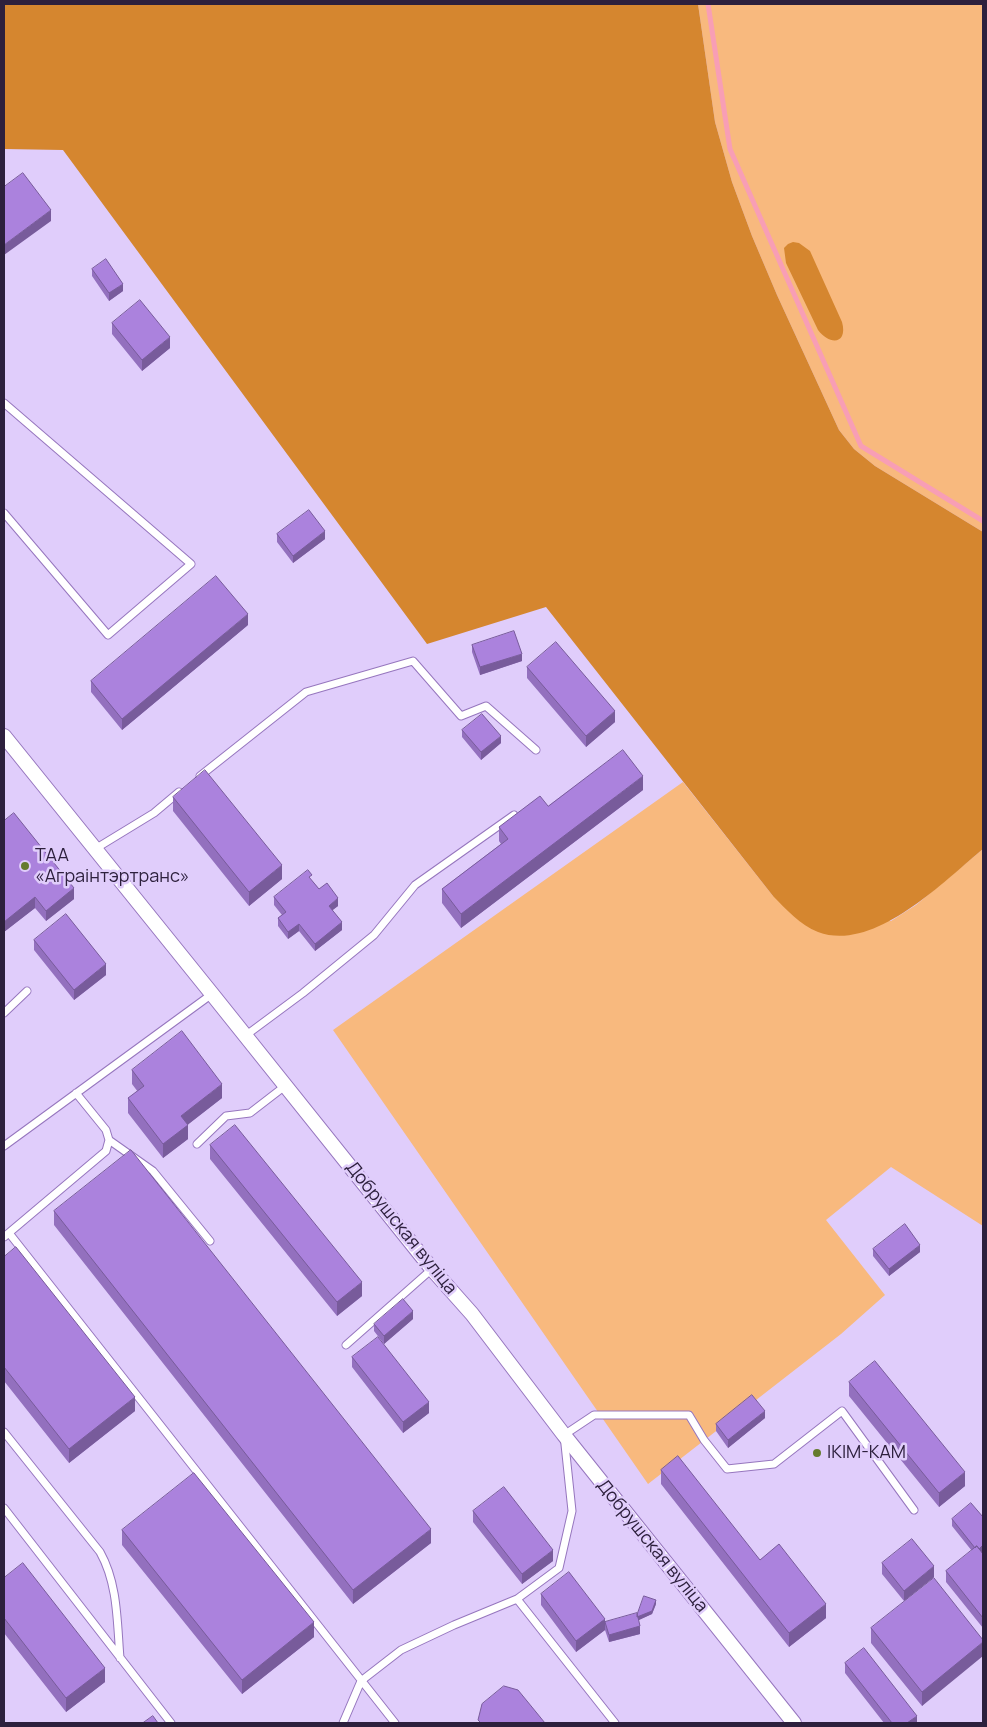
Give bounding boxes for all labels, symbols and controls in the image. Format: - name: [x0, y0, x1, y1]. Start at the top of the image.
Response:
- place label: ТАА «Аграінтэртранс»: [35, 845, 189, 888]
- marker: ТАА «Аграінтэртранс»: [19, 860, 31, 872]
- street label: Добрушская вуліца: [341, 1157, 461, 1299]
- place label: ІКІМ-КАМ: [827, 1442, 906, 1464]
- marker: ІКІМ-КАМ: [811, 1447, 823, 1459]
- street label: Добрушская вуліца: [592, 1475, 712, 1617]

